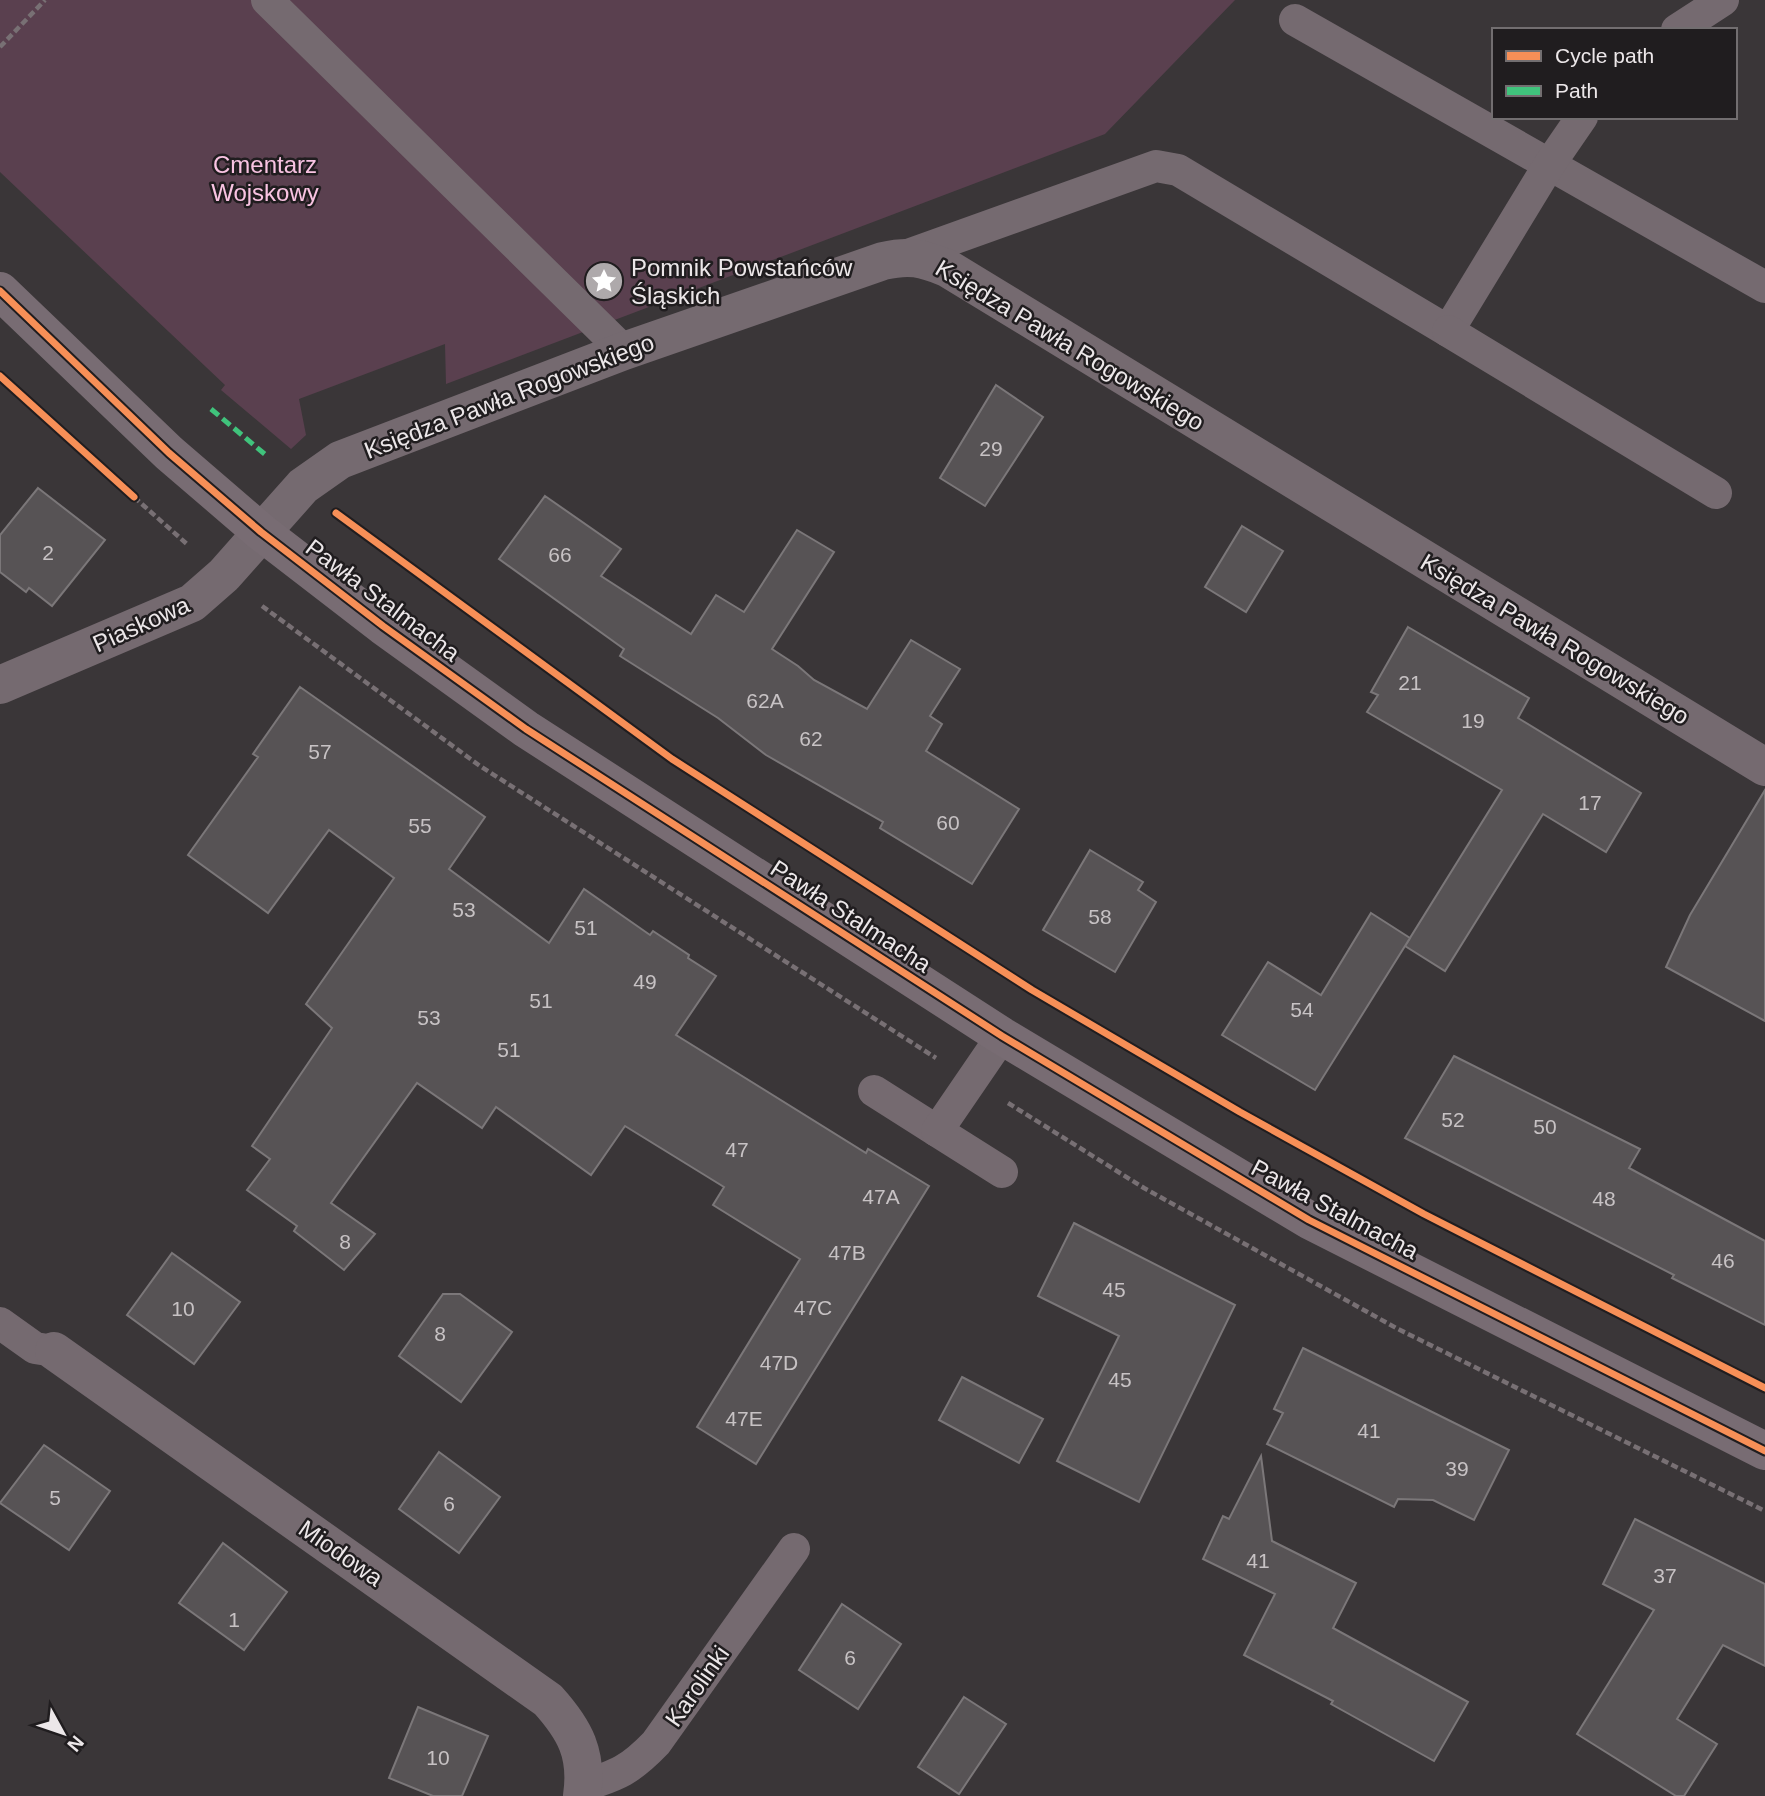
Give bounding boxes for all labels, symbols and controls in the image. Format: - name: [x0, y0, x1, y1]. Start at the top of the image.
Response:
- legend: [1492, 28, 1737, 119]
- text: Cycle path: [1555, 44, 1654, 67]
- text: Path: [1555, 79, 1598, 102]
- park label: Cmentarz Wojskowy: [211, 151, 319, 206]
- place label: Pomnik Powstańców Śląskich: [631, 254, 853, 309]
- street label: Księdza Pawła Rogowskiego: [931, 254, 1209, 436]
- place icon: Pomnik Powstańców Śląskich: [583, 260, 625, 302]
- street label: Księdza Pawła Rogowskiego: [360, 328, 658, 464]
- house number: 29: [979, 437, 1003, 460]
- street label: Pawła Stalmacha: [301, 533, 466, 667]
- house number: 2: [42, 541, 54, 564]
- house number: 66: [548, 543, 572, 566]
- street label: Księdza Pawła Rogowskiego: [1416, 548, 1694, 730]
- street label: Piaskowa: [89, 591, 194, 657]
- house number: 21: [1398, 671, 1422, 694]
- house number: 62A: [746, 689, 784, 712]
- house number: 19: [1461, 709, 1485, 732]
- house number: 62: [799, 727, 823, 750]
- house number: 57: [308, 740, 332, 763]
- house number: 17: [1578, 791, 1602, 814]
- house number: 60: [936, 811, 960, 834]
- house number: 55: [408, 814, 432, 837]
- street label: Pawła Stalmacha: [766, 854, 937, 978]
- house number: 53: [452, 898, 476, 921]
- house number: 58: [1088, 905, 1112, 928]
- house number: 51: [574, 916, 598, 939]
- house number: 49: [633, 970, 657, 993]
- house number: 51: [529, 989, 553, 1012]
- house number: 54: [1290, 998, 1314, 1021]
- house number: 53: [417, 1006, 441, 1029]
- house number: 51: [497, 1038, 521, 1061]
- house number: 52: [1441, 1108, 1465, 1131]
- house number: 50: [1533, 1115, 1557, 1138]
- house number: 47: [725, 1138, 749, 1161]
- street label: Pawła Stalmacha: [1247, 1154, 1424, 1265]
- house number: 47A: [862, 1185, 900, 1208]
- house number: 48: [1592, 1187, 1616, 1210]
- house number: 8: [339, 1230, 351, 1253]
- house number: 47B: [828, 1241, 866, 1264]
- house number: 46: [1711, 1249, 1735, 1272]
- house number: 45: [1102, 1278, 1126, 1301]
- house number: 47C: [794, 1296, 832, 1319]
- house number: 10: [171, 1297, 195, 1320]
- house number: 8: [434, 1322, 446, 1345]
- house number: 47D: [760, 1351, 798, 1374]
- house number: 45: [1108, 1368, 1132, 1391]
- house number: 47E: [725, 1407, 763, 1430]
- house number: 41: [1357, 1419, 1381, 1442]
- house number: 39: [1445, 1457, 1469, 1480]
- house number: 5: [49, 1486, 61, 1509]
- house number: 6: [443, 1492, 455, 1515]
- street label: Miodowa: [294, 1514, 389, 1592]
- house number: 41: [1246, 1549, 1270, 1572]
- house number: 37: [1653, 1564, 1677, 1587]
- house number: 1: [228, 1608, 240, 1631]
- street label: Karolinki: [660, 1641, 734, 1731]
- house number: 6: [844, 1646, 856, 1669]
- north arrow: [28, 1698, 98, 1768]
- text: N: [63, 1732, 88, 1756]
- house number: 10: [426, 1746, 450, 1769]

